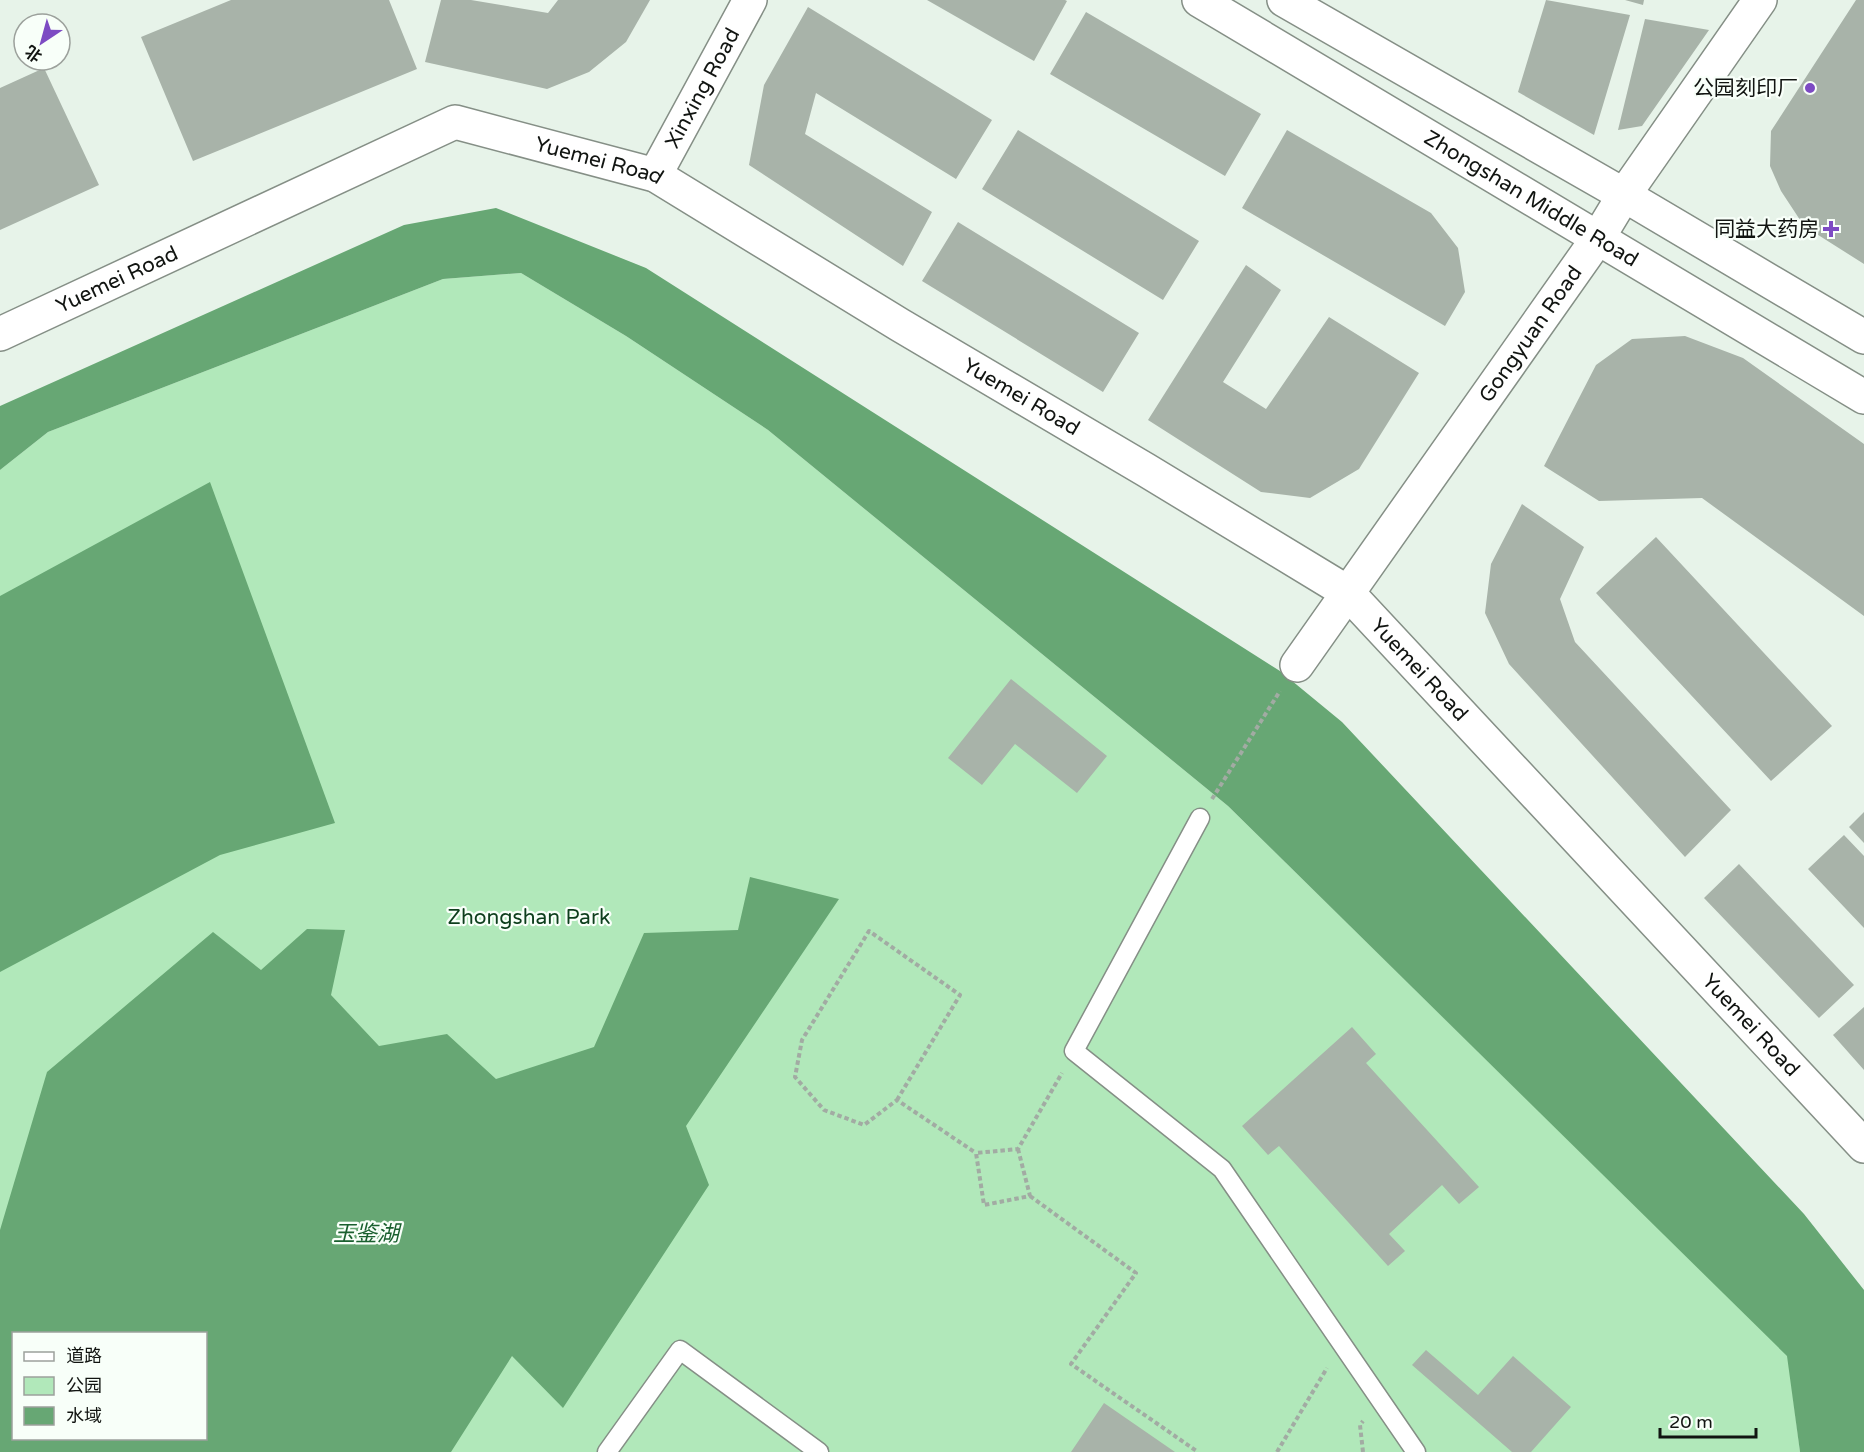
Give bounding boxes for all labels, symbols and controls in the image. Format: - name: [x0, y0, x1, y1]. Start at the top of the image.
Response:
- north arrow: [12, 12, 72, 72]
- street label: Xinxing Road: [660, 24, 745, 152]
- text: 北: [21, 41, 46, 66]
- place label: 公园刻印厂: [1693, 76, 1798, 101]
- marker: 公园刻印厂: [1803, 81, 1817, 95]
- street label: Zhongshan Middle Road: [1420, 125, 1643, 272]
- street label: Yuemei Road: [532, 131, 668, 190]
- place label: 同益大药房: [1714, 217, 1819, 242]
- marker: 同益大药房: [1824, 222, 1838, 236]
- street label: Yuemei Road: [52, 240, 182, 319]
- street label: Gongyuan Road: [1474, 261, 1587, 407]
- street label: Yuemei Road: [958, 352, 1084, 441]
- street label: Yuemei Road: [1365, 613, 1473, 726]
- park label: Zhongshan Park: [448, 905, 610, 930]
- street label: Yuemei Road: [1697, 968, 1805, 1081]
- water label: 玉鉴湖: [333, 1221, 402, 1247]
- legend: [12, 1332, 207, 1440]
- text: 道路: [66, 1345, 102, 1367]
- text: 公园: [66, 1375, 102, 1397]
- scale bar: [1660, 1401, 1756, 1439]
- text: 水域: [66, 1405, 102, 1427]
- text: 20 m: [1669, 1411, 1713, 1433]

